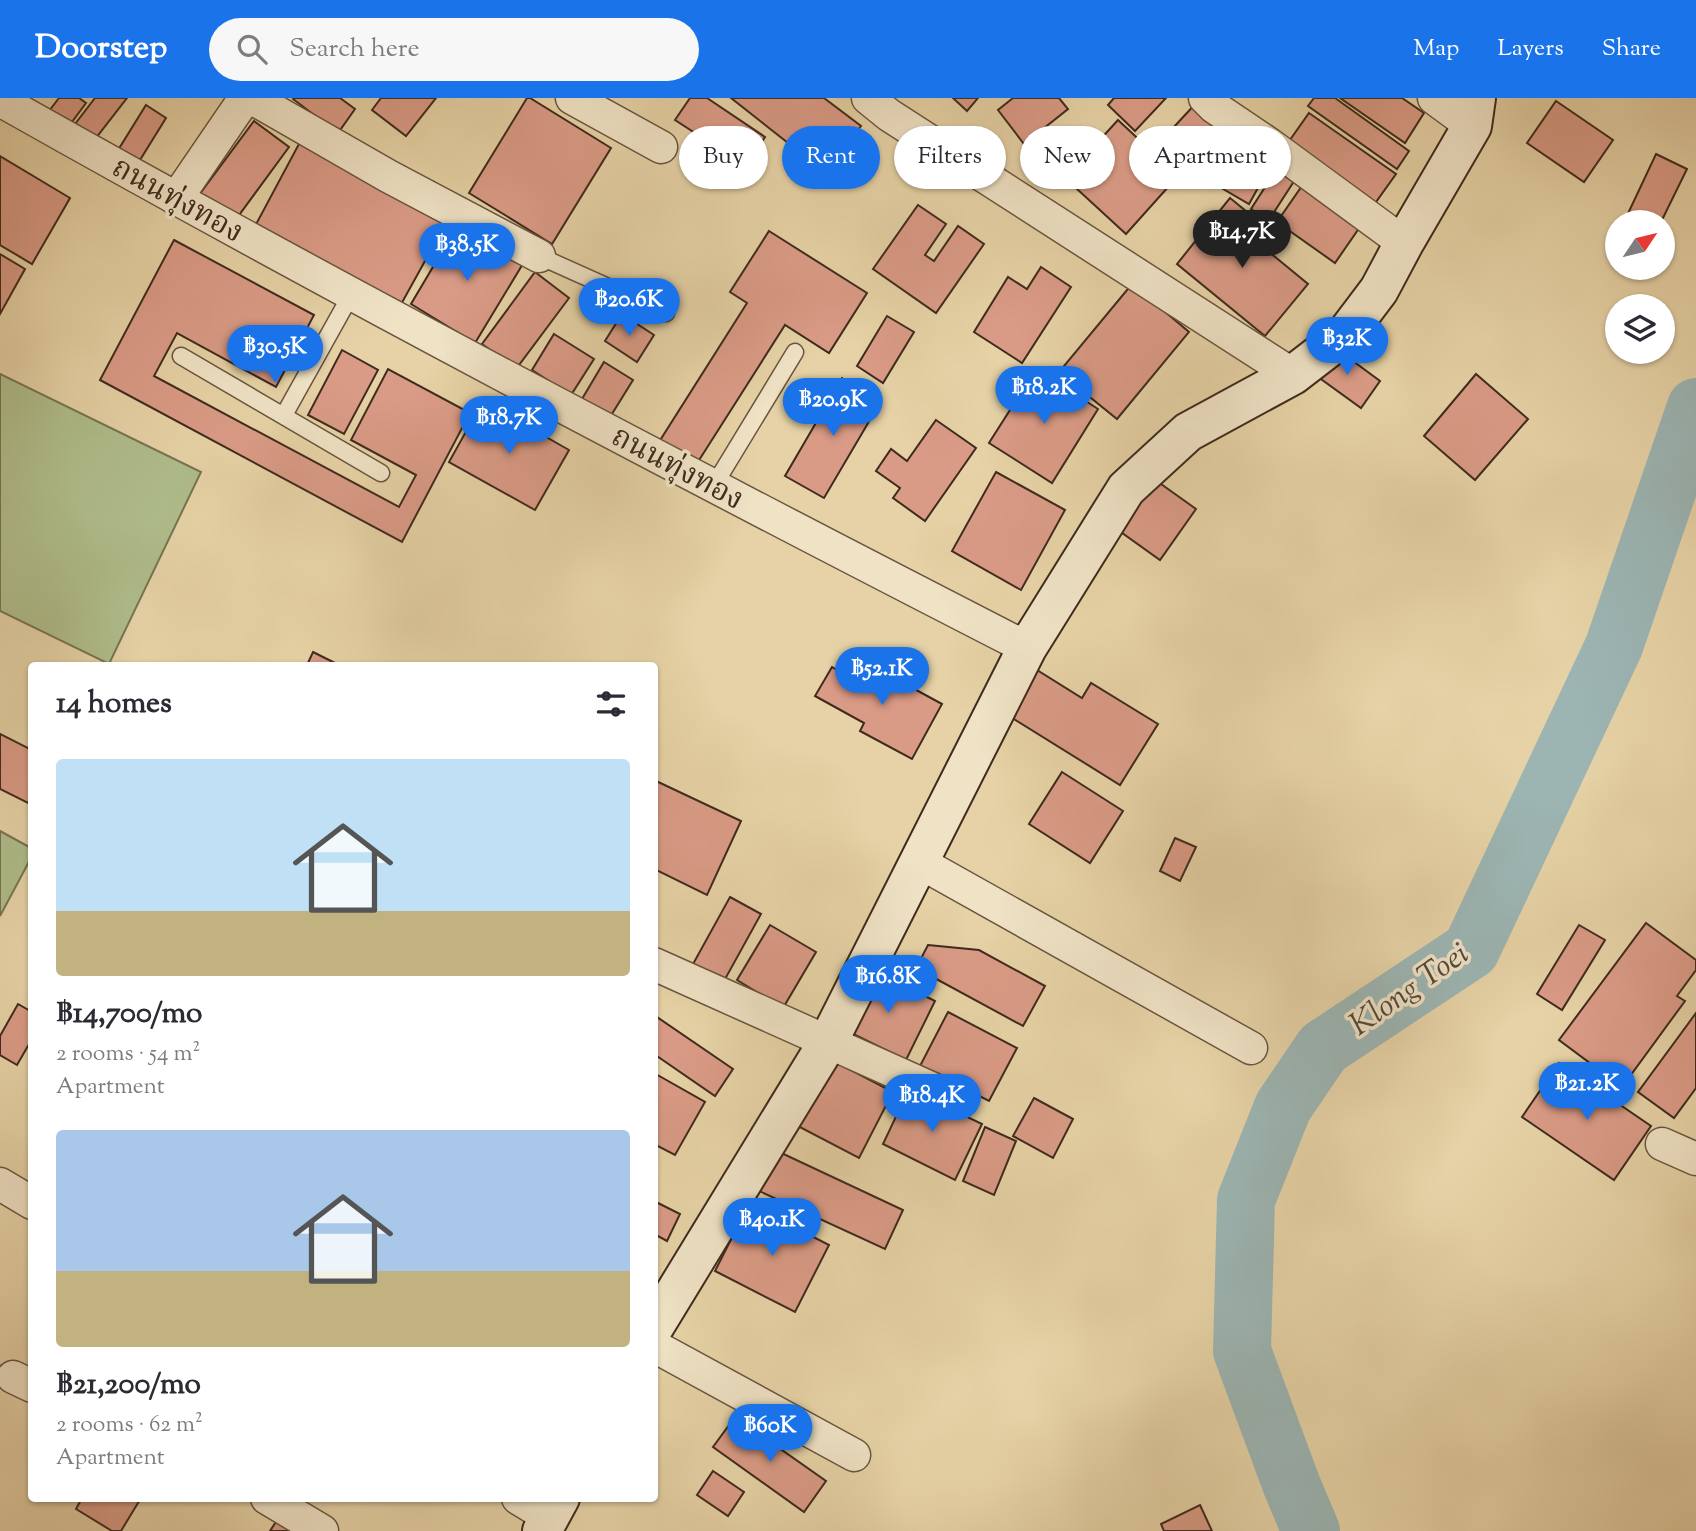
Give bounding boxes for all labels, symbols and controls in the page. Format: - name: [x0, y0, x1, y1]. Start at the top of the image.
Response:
- search box: [209, 18, 699, 81]
- text: Doorstep: [35, 25, 167, 73]
- icon: search: [233, 30, 271, 68]
- text: Search here: [289, 31, 420, 68]
- text: Map: [1413, 32, 1459, 66]
- text: Layers: [1497, 32, 1564, 66]
- text: Share: [1602, 32, 1661, 66]
- chip: Buy: [679, 126, 768, 189]
- chip: Rent: [782, 126, 880, 189]
- chip: Filters: [894, 126, 1006, 189]
- chip: New: [1020, 126, 1115, 189]
- chip: Apartment: [1129, 126, 1291, 189]
- street label: ถนนทุ่งทอง: [103, 147, 250, 255]
- north arrow: [1605, 210, 1675, 280]
- map controls: [1605, 210, 1675, 364]
- pin: ฿14.7K: [1185, 211, 1299, 270]
- text: ฿14.7K: [1209, 216, 1275, 249]
- pin: ฿38.5K: [410, 223, 524, 283]
- text: ฿38.5K: [435, 229, 499, 262]
- pin: ฿20.6K: [572, 278, 686, 338]
- text: ฿20.6K: [595, 284, 663, 317]
- button: layers: [1605, 294, 1675, 364]
- pin: ฿32K: [1306, 317, 1388, 377]
- text: ฿32K: [1322, 323, 1372, 356]
- pin: ฿30.5K: [218, 326, 332, 385]
- text: ฿30.5K: [243, 331, 307, 364]
- pin: ฿18.2K: [987, 366, 1101, 426]
- text: ฿18.2K: [1011, 372, 1077, 405]
- pin: ฿20.9K: [776, 378, 890, 438]
- text: ฿20.9K: [799, 384, 867, 417]
- pin: ฿18.7K: [452, 396, 566, 456]
- text: ฿18.7K: [476, 402, 542, 435]
- street label: ถนนทุ่งทอง: [603, 416, 751, 522]
- pin: ฿52.1K: [825, 648, 939, 707]
- text: ฿52.1K: [851, 653, 913, 686]
- text: 14 homes: [56, 683, 172, 726]
- icon: filters: [592, 685, 630, 723]
- icon: home: [280, 805, 406, 931]
- water label: Klong Toei: [1341, 932, 1479, 1048]
- pin: ฿16.8K: [831, 956, 945, 1015]
- text: ฿16.8K: [855, 961, 921, 994]
- text: ฿14,700/mo: [56, 993, 203, 1036]
- text: 2 rooms · 54 m²: [56, 1038, 200, 1071]
- pin: ฿21.2K: [1530, 1062, 1644, 1122]
- text: ฿21.2K: [1555, 1068, 1619, 1101]
- text: Apartment: [56, 1071, 165, 1104]
- pin: ฿18.4K: [875, 1074, 989, 1134]
- text: ฿18.4K: [899, 1080, 965, 1113]
- icon: home: [280, 1176, 406, 1302]
- pin: ฿40.1K: [715, 1198, 829, 1258]
- text: ฿40.1K: [739, 1204, 805, 1237]
- text: ฿21,200/mo: [56, 1364, 201, 1407]
- pin: ฿60K: [729, 1404, 811, 1464]
- text: 2 rooms · 62 m²: [56, 1409, 203, 1442]
- text: ฿60K: [743, 1410, 797, 1443]
- text: Apartment: [56, 1442, 165, 1475]

